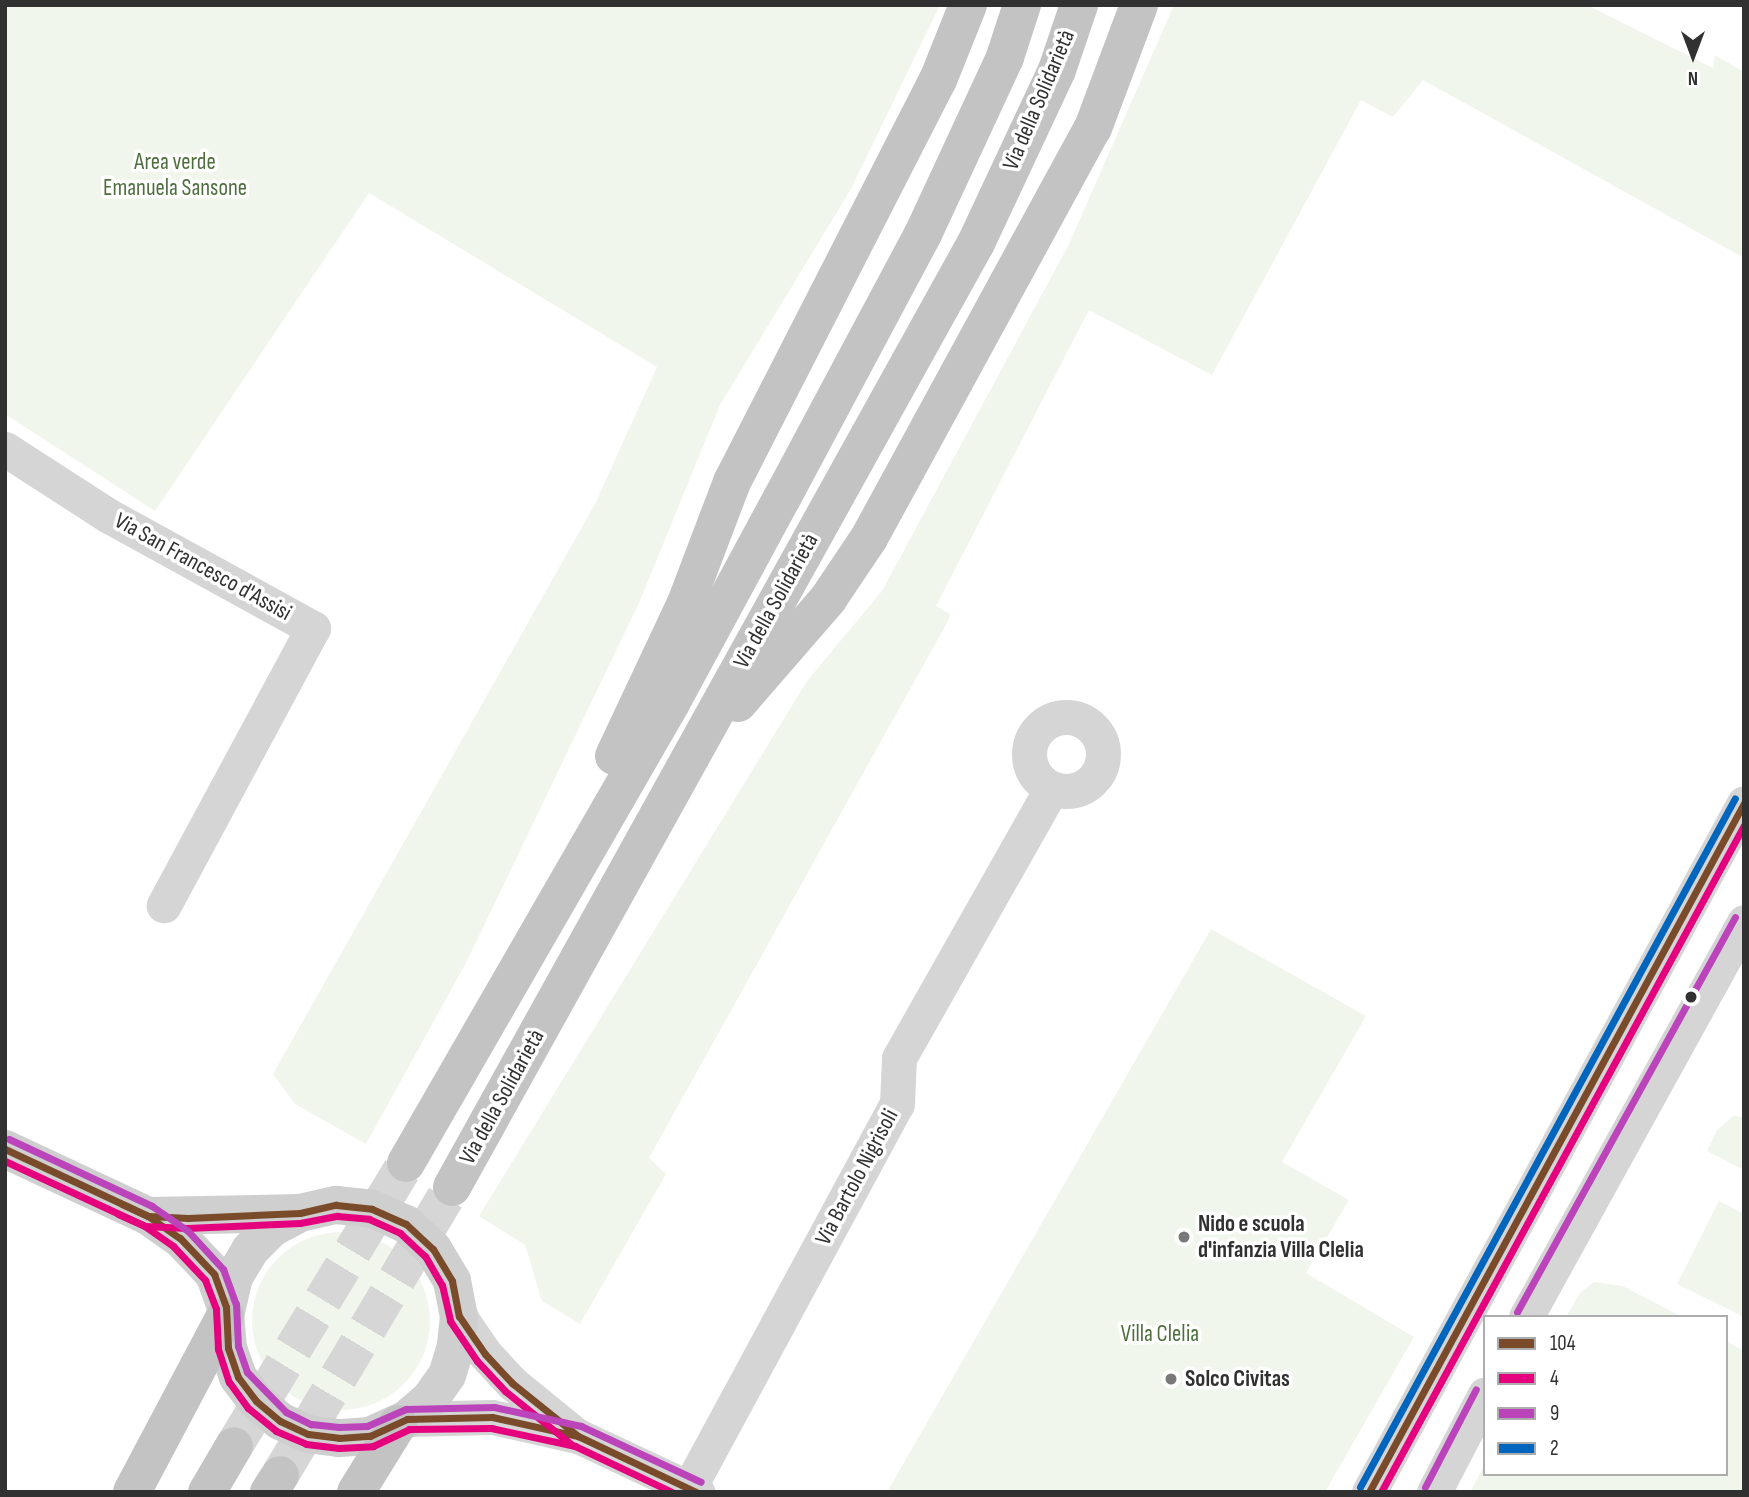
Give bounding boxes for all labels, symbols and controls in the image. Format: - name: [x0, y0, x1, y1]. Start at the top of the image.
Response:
- north arrow: [1658, 21, 1728, 91]
- street label: Via della Solidarietà: [997, 26, 1081, 174]
- text: N: [1688, 66, 1698, 89]
- park label: Area verde Emanuela Sansone: [103, 148, 247, 202]
- street label: Via San Francesco d'Assisi: [110, 507, 296, 627]
- street label: Via della Solidarietà: [728, 529, 824, 673]
- unlabelled marker: [1684, 990, 1698, 1004]
- street label: Via della Solidarietà: [454, 1025, 550, 1169]
- street label: Via Bartolo Nigrisoli: [810, 1104, 904, 1250]
- place label: Nido e scuola d'infanzia Villa Clelia: [1198, 1210, 1364, 1264]
- marker: Nido e scuola d'infanzia Villa Clelia: [1176, 1229, 1192, 1245]
- legend: [1483, 1315, 1728, 1476]
- park label: Villa Clelia: [1121, 1320, 1199, 1348]
- text: 104: [1550, 1331, 1576, 1356]
- place label: Solco Civitas: [1185, 1365, 1290, 1393]
- text: 4: [1550, 1366, 1559, 1391]
- marker: Solco Civitas: [1163, 1371, 1179, 1387]
- text: 9: [1550, 1401, 1559, 1426]
- text: 2: [1550, 1436, 1559, 1461]

